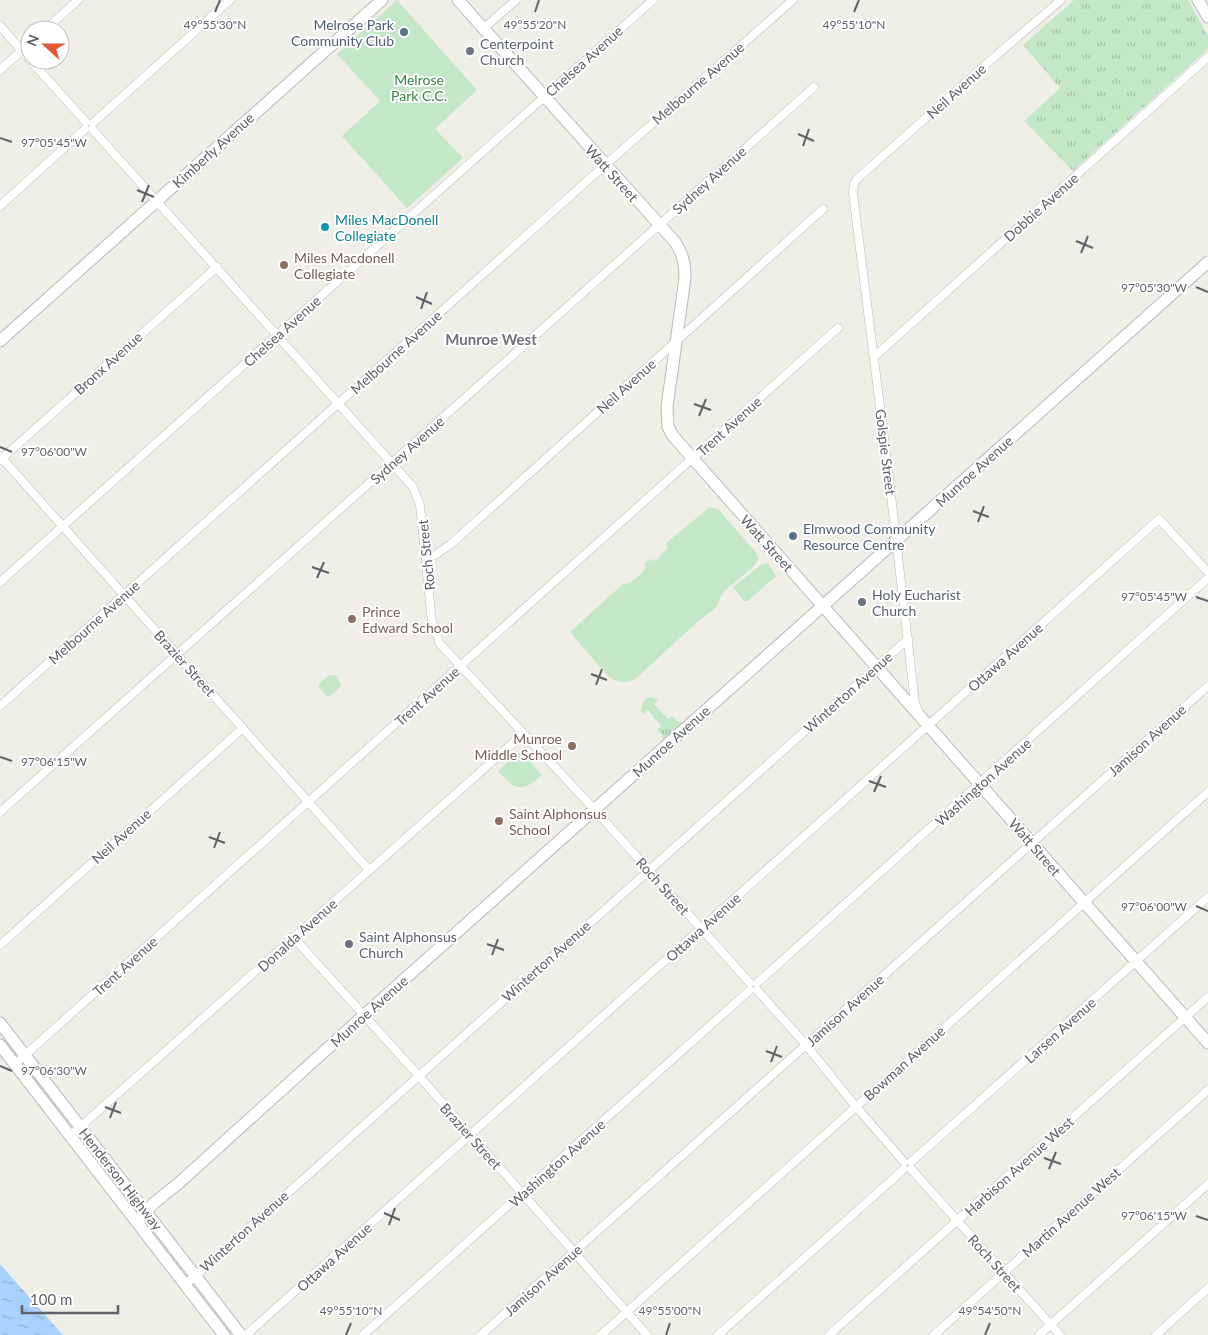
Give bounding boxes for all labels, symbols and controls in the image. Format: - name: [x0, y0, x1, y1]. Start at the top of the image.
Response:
- place label: Melrose Park Community Club: [291, 16, 395, 49]
- text: 49°55'30"N: [184, 17, 246, 32]
- text: 49°55'20"N: [504, 17, 566, 32]
- text: 49°55'10"N: [823, 17, 885, 32]
- north arrow: [20, 20, 70, 70]
- street label: Chelsea Avenue: [542, 22, 626, 100]
- marker: Melrose Park Community Club: [398, 26, 410, 38]
- text: N: [23, 32, 42, 48]
- place label: Centerpoint Church: [480, 35, 554, 68]
- street label: Melbourne Avenue: [648, 38, 748, 128]
- marker: Centerpoint Church: [464, 45, 476, 57]
- street label: Neil Avenue: [923, 60, 989, 122]
- park label: Melrose Park C.C.: [391, 71, 447, 104]
- street label: Kimberly Avenue: [169, 109, 257, 191]
- text: 97°05'45"W: [21, 135, 88, 150]
- street label: Watt Street: [582, 141, 642, 205]
- street label: Sydney Avenue: [669, 142, 749, 218]
- street label: Dobbie Avenue: [1000, 169, 1082, 245]
- place label: Miles MacDonell Collegiate: [335, 211, 438, 244]
- marker: Miles MacDonell Collegiate: [319, 221, 331, 233]
- place label: Miles Macdonell Collegiate: [294, 249, 395, 282]
- marker: Miles Macdonell Collegiate: [278, 259, 290, 271]
- text: 97°05'30"W: [1121, 280, 1188, 295]
- street label: Chelsea Avenue: [240, 292, 324, 370]
- street label: Melbourne Avenue: [347, 307, 445, 397]
- street label: Bronx Avenue: [70, 328, 146, 398]
- district label: Munroe West: [445, 330, 537, 348]
- street label: Neil Avenue: [593, 355, 659, 417]
- street label: Trent Avenue: [693, 393, 765, 459]
- street label: Golspie Street: [872, 408, 900, 496]
- street label: Sydney Avenue: [367, 412, 447, 488]
- street label: Munroe Avenue: [932, 432, 1016, 510]
- text: 97°06'00"W: [21, 444, 88, 459]
- street label: Watt Street: [737, 511, 797, 575]
- street label: Roch Street: [414, 519, 438, 591]
- place label: Elmwood Community Resource Centre: [803, 520, 936, 553]
- marker: Elmwood Community Resource Centre: [787, 530, 799, 542]
- street label: Melbourne Avenue: [45, 577, 143, 667]
- place label: Holy Eucharist Church: [872, 586, 961, 619]
- text: 97°05'45"W: [1121, 589, 1188, 604]
- marker: Holy Eucharist Church: [856, 596, 868, 608]
- place label: Prince Edward School: [362, 603, 453, 636]
- marker: Prince Edward School: [346, 613, 358, 625]
- street label: Ottawa Avenue: [964, 619, 1046, 695]
- street label: Brazier Street: [151, 626, 219, 700]
- street label: Winterton Avenue: [800, 648, 896, 736]
- street label: Trent Avenue: [391, 663, 463, 729]
- street label: Jamison Avenue: [1105, 701, 1189, 779]
- street label: Munroe Avenue: [629, 702, 713, 780]
- place label: Munroe Middle School: [475, 730, 562, 763]
- street label: Washington Avenue: [932, 734, 1034, 830]
- marker: Munroe Middle School: [566, 740, 578, 752]
- text: 97°06'15"W: [21, 754, 88, 769]
- street label: Neil Avenue: [88, 805, 154, 867]
- place label: Saint Alphonsus School: [509, 805, 607, 838]
- marker: Saint Alphonsus School: [493, 815, 505, 827]
- street label: Watt Street: [1005, 815, 1065, 879]
- street label: Roch Street: [633, 854, 693, 918]
- street label: Ottawa Avenue: [662, 889, 744, 965]
- street label: Donalda Avenue: [254, 895, 340, 975]
- text: 97°06'00"W: [1121, 899, 1188, 914]
- street label: Winterton Avenue: [498, 917, 594, 1005]
- place label: Saint Alphonsus Church: [359, 928, 457, 961]
- street label: Trent Avenue: [89, 933, 161, 999]
- marker: Saint Alphonsus Church: [343, 938, 355, 950]
- street label: Jamison Avenue: [803, 971, 887, 1049]
- street label: Munroe Avenue: [327, 972, 411, 1050]
- street label: Larsen Avenue: [1021, 994, 1099, 1066]
- street label: Bowman Avenue: [860, 1022, 948, 1104]
- text: 97°06'30"W: [21, 1063, 88, 1078]
- street label: Brazier Street: [437, 1099, 505, 1173]
- street label: Harbison Avenue West: [961, 1113, 1077, 1219]
- street label: Washington Avenue: [506, 1115, 608, 1211]
- street label: Henderson Highway: [76, 1124, 167, 1234]
- street label: Martin Avenue West: [1018, 1163, 1124, 1261]
- street label: Winterton Avenue: [196, 1187, 292, 1275]
- text: 97°06'15"W: [1121, 1208, 1188, 1223]
- street label: Ottawa Avenue: [293, 1219, 375, 1295]
- street label: Roch Street: [965, 1231, 1025, 1295]
- street label: Jamison Avenue: [501, 1241, 585, 1319]
- scale bar: [22, 1282, 119, 1314]
- text: 100 m: [30, 1290, 72, 1308]
- text: 49°55'10"N: [320, 1303, 382, 1318]
- text: 49°55'00"N: [639, 1303, 701, 1318]
- text: 49°54'50"N: [959, 1303, 1021, 1318]

